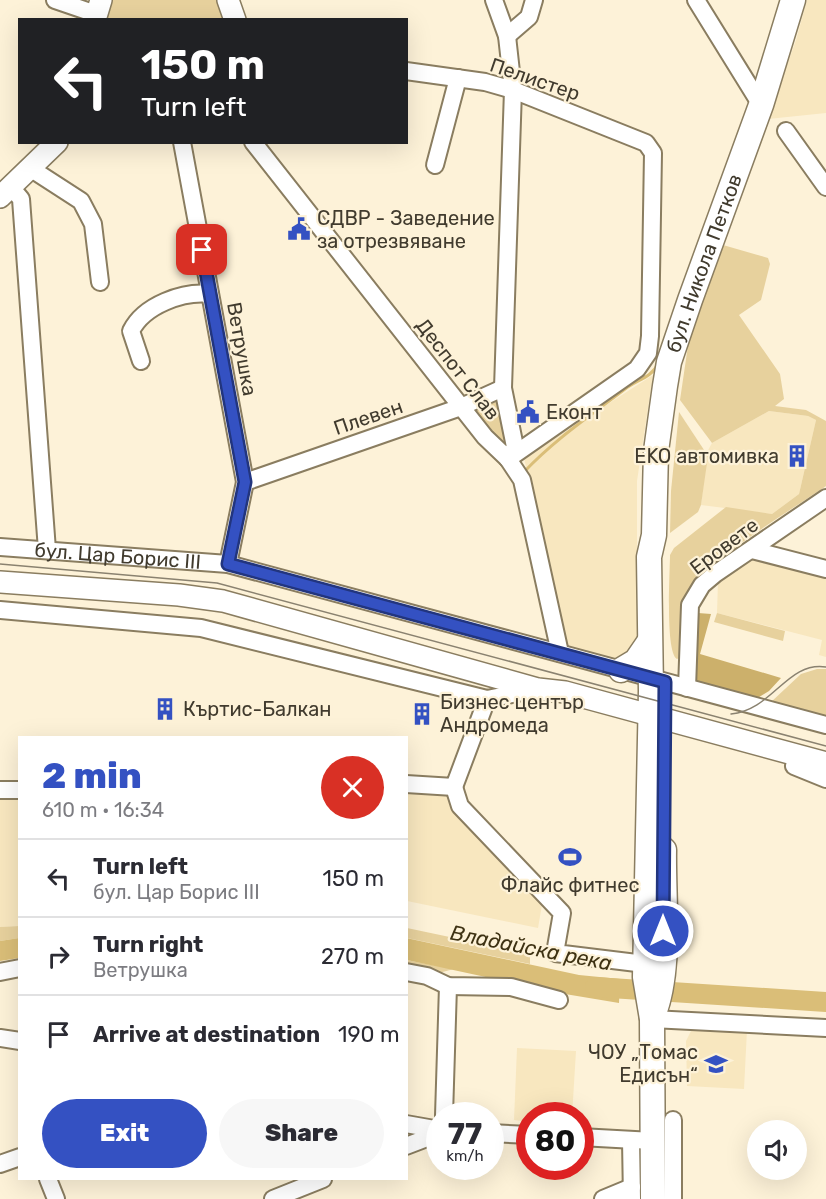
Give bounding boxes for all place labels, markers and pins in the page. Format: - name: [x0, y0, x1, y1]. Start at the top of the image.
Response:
- place label: СДВР - Заведение за отрезвяване: [317, 206, 495, 253]
- public building icon: СДВР - Заведение за отрезвяване: [286, 216, 312, 242]
- pin: [176, 224, 227, 275]
- public building icon: Еконт: [515, 399, 541, 425]
- place label: Еконт: [546, 400, 602, 424]
- building icon: EKO автомивка: [784, 443, 810, 469]
- place label: EKO автомивка: [634, 444, 779, 468]
- place label: Бизнес център Андромеда: [440, 690, 584, 737]
- building icon: Къртис-Балкан: [152, 696, 178, 722]
- place label: Къртис-Балкан: [183, 697, 332, 721]
- building icon: Бизнес център Андромеда: [409, 701, 435, 727]
- sports icon: Флайс фитнес: [557, 844, 583, 870]
- place label: Флайс фитнес: [500, 873, 640, 897]
- place label: ЧОУ „Томас Едисън“: [588, 1040, 698, 1087]
- school or university icon: ЧОУ „Томас Едисън“: [703, 1051, 729, 1077]

